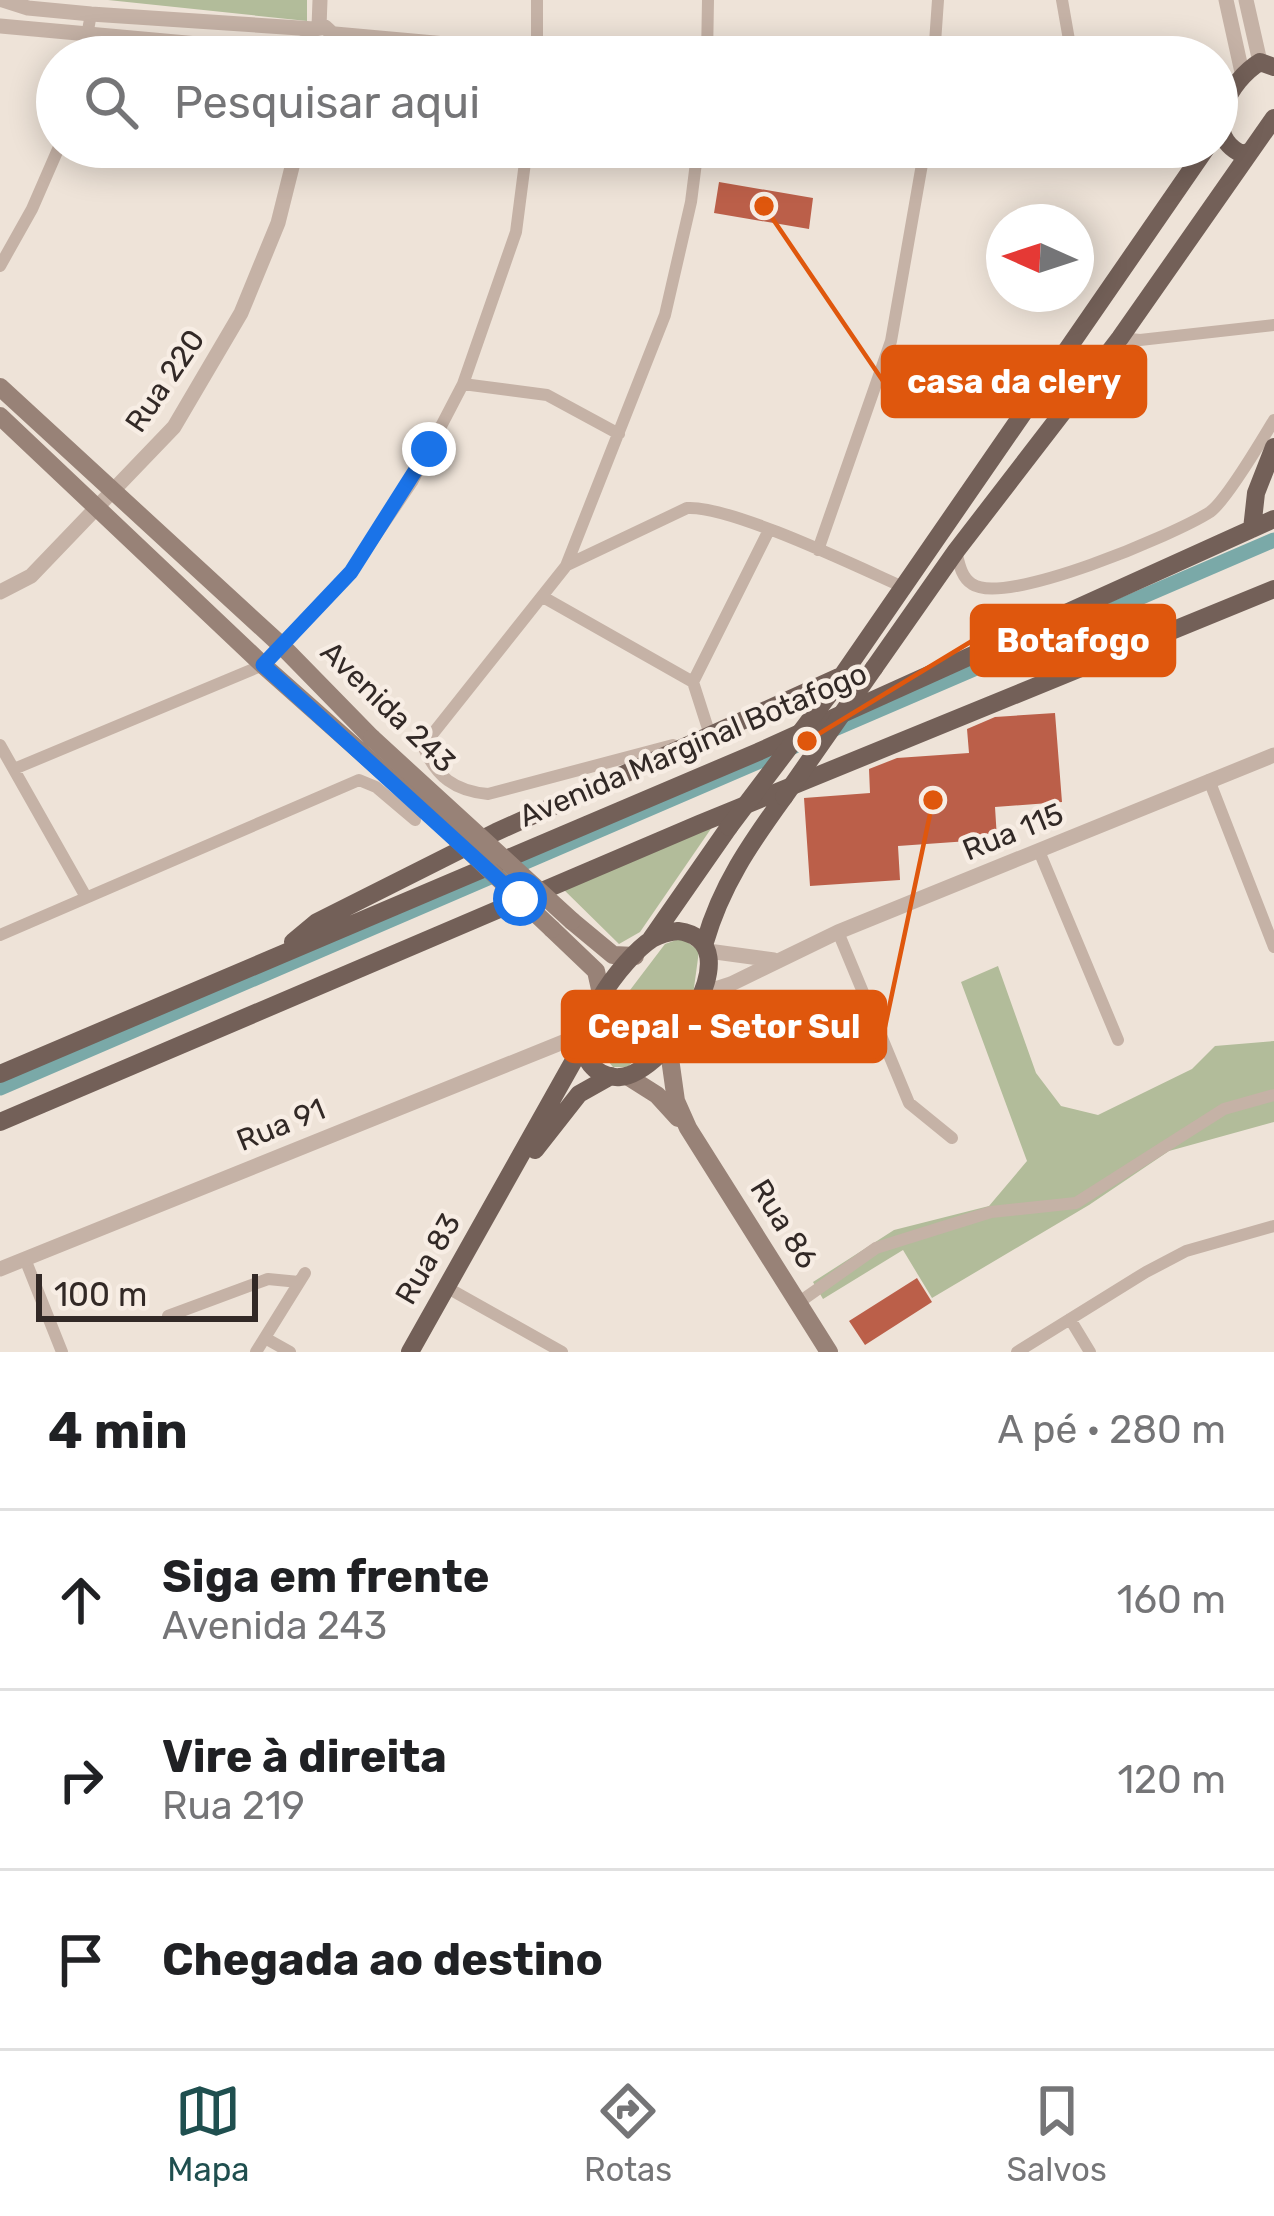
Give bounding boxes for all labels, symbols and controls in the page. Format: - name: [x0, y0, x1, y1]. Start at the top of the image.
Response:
- search box: [36, 36, 1238, 168]
- icon: search: [78, 69, 144, 135]
- text: Pesquisar aqui: [174, 76, 480, 129]
- north arrow: [986, 204, 1094, 312]
- street label: Rua 220: [118, 323, 212, 439]
- callout: casa da clery: [883, 347, 1145, 416]
- text: casa da clery: [907, 362, 1121, 401]
- route end: [402, 422, 456, 476]
- callout: Botafogo: [972, 606, 1174, 675]
- text: Botafogo: [996, 621, 1150, 660]
- street label: Avenida 243: [313, 634, 463, 780]
- street label: Avenida Marginal Botafogo: [514, 655, 872, 835]
- street label: Rua 115: [958, 796, 1068, 868]
- route start: [493, 872, 547, 926]
- callout: Cepal - Setor Sul: [563, 992, 885, 1061]
- text: Cepal - Setor Sul: [587, 1007, 861, 1046]
- street label: Rua 91: [231, 1091, 331, 1159]
- street label: Rua 86: [743, 1173, 825, 1275]
- street label: Rua 83: [388, 1207, 468, 1311]
- scale bar: [36, 1268, 258, 1321]
- text: 100 m: [54, 1275, 147, 1314]
- text: 4 min: [48, 1400, 188, 1461]
- text: A pé · 280 m: [998, 1407, 1226, 1453]
- text: Siga em frente: [162, 1550, 489, 1603]
- icon: ahead: [48, 1567, 114, 1633]
- text: 160 m: [1117, 1577, 1226, 1623]
- text: Avenida 243: [162, 1603, 387, 1649]
- text: Vire à direita: [162, 1730, 447, 1783]
- icon: right: [48, 1747, 114, 1813]
- text: 120 m: [1117, 1757, 1226, 1803]
- text: Rua 219: [162, 1783, 305, 1829]
- icon: arrive: [48, 1927, 114, 1993]
- text: Chegada ao destino: [162, 1933, 603, 1986]
- tab: Mapa: [167, 2078, 250, 2189]
- tab: Rotas: [584, 2078, 672, 2189]
- tab: Salvos: [1007, 2078, 1107, 2189]

